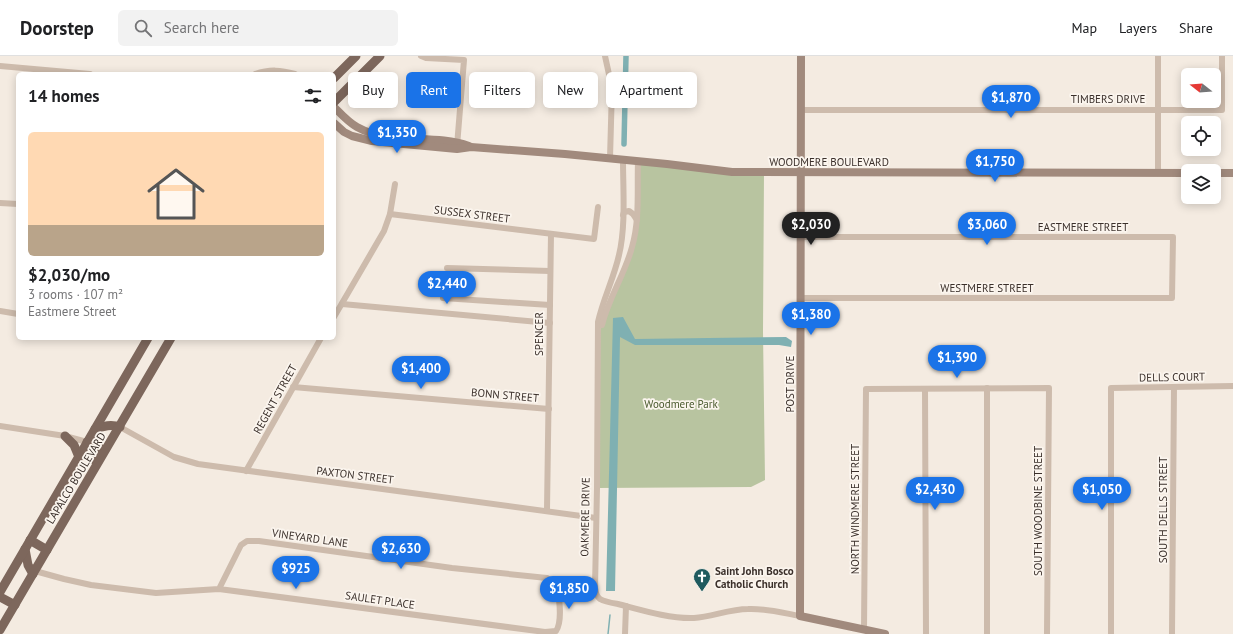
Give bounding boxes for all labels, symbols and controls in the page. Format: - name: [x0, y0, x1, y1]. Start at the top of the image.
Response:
- search box: [118, 10, 398, 46]
- text: Doorstep: [20, 16, 94, 40]
- icon: search: [132, 17, 154, 39]
- text: Search here: [164, 18, 240, 37]
- text: Map: [1071, 19, 1097, 37]
- text: Layers: [1119, 19, 1157, 37]
- text: Share: [1179, 19, 1213, 37]
- north arrow: [1181, 68, 1221, 108]
- map controls: [1181, 68, 1221, 204]
- chip: Buy: [348, 72, 398, 108]
- chip: Rent: [406, 72, 461, 108]
- chip: Filters: [469, 72, 535, 108]
- chip: New: [543, 72, 598, 108]
- chip: Apartment: [606, 72, 697, 108]
- text: 14 homes: [28, 85, 99, 107]
- icon: filters: [302, 85, 324, 107]
- pin: $1,870: [978, 85, 1044, 119]
- text: $1,870: [991, 89, 1031, 106]
- street label: TIMBERS DRIVE: [1071, 92, 1145, 106]
- button: locate: [1181, 116, 1221, 156]
- pin: $1,350: [364, 120, 430, 154]
- text: $1,350: [377, 124, 417, 141]
- pin: $1,750: [962, 149, 1028, 183]
- text: $1,750: [975, 153, 1015, 170]
- street label: WOODMERE BOULEVARD: [769, 155, 889, 169]
- icon: home: [140, 158, 212, 230]
- button: layers: [1181, 164, 1221, 204]
- street label: SUSSEX STREET: [433, 202, 511, 226]
- pin: $2,030: [778, 212, 844, 246]
- pin: $3,060: [954, 212, 1020, 246]
- text: $2,030: [791, 216, 831, 233]
- text: $3,060: [967, 216, 1007, 233]
- street label: EASTMERE STREET: [1038, 220, 1128, 234]
- text: $2,030/mo: [28, 264, 110, 286]
- pin: $2,440: [414, 271, 480, 305]
- text: $2,440: [427, 275, 467, 292]
- street label: WESTMERE STREET: [940, 281, 1034, 295]
- text: 3 rooms · 107 m²: [28, 286, 123, 303]
- pin: $1,380: [778, 302, 844, 336]
- text: Eastmere Street: [28, 303, 116, 320]
- text: $1,380: [791, 306, 831, 323]
- street label: SPENCER: [532, 312, 546, 356]
- pin: $1,390: [924, 345, 990, 379]
- text: $1,390: [937, 349, 977, 366]
- street label: POST DRIVE: [783, 355, 797, 413]
- pin: $1,400: [388, 356, 454, 390]
- text: $1,400: [401, 360, 441, 377]
- street label: REGENT STREET: [250, 362, 300, 436]
- street label: DELLS COURT: [1139, 369, 1205, 385]
- street label: BONN STREET: [470, 385, 540, 405]
- park label: Woodmere Park: [644, 397, 718, 411]
- street label: LAPALCO BOULEVARD: [43, 430, 109, 526]
- street label: NORTH WINDMERE STREET: [848, 444, 862, 574]
- street label: SOUTH WOODBINE STREET: [1031, 446, 1045, 576]
- street label: SOUTH DELLS STREET: [1156, 457, 1170, 563]
- street label: PAXTON STREET: [316, 463, 394, 487]
- street label: OAKMERE DRIVE: [577, 477, 593, 557]
- pin: $2,430: [902, 477, 968, 511]
- pin: $1,050: [1069, 477, 1135, 511]
- text: $2,430: [915, 481, 955, 498]
- text: $1,050: [1082, 481, 1122, 498]
- street label: VINEYARD LANE: [270, 526, 349, 550]
- pin: $2,630: [368, 536, 434, 570]
- text: $2,630: [381, 540, 421, 557]
- pin: $925: [272, 556, 320, 590]
- text: $925: [281, 560, 311, 577]
- place label: Saint John Bosco Catholic Church: [715, 564, 794, 591]
- church icon: Saint John Bosco Catholic Church: [692, 567, 712, 592]
- pin: $1,850: [536, 576, 602, 610]
- text: $1,850: [549, 580, 589, 597]
- street label: SAULET PLACE: [344, 588, 416, 612]

